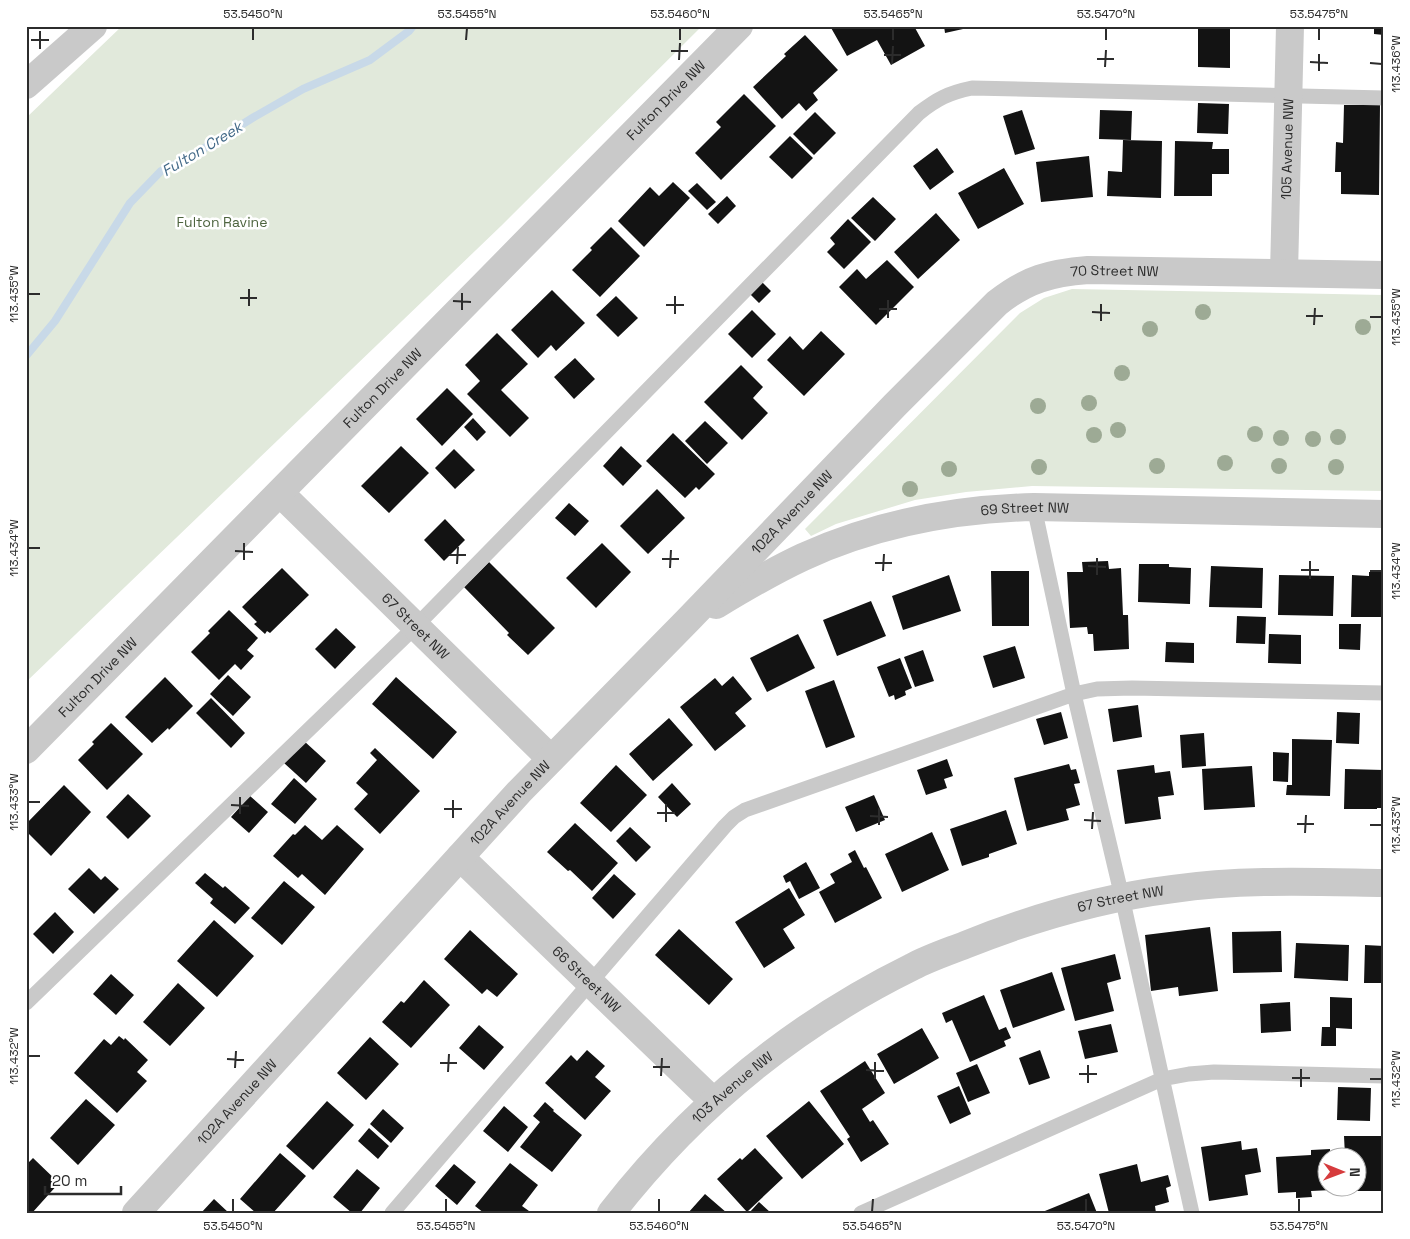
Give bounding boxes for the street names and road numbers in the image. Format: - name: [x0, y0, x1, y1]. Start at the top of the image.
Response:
- street label: Fulton Drive NW: [623, 56, 709, 144]
- street label: 105 Avenue NW: [1277, 98, 1297, 200]
- street label: 70 Street NW: [1069, 261, 1159, 281]
- street label: Fulton Drive NW: [339, 344, 426, 432]
- street label: 102A Avenue NW: [747, 466, 836, 558]
- street label: 69 Street NW: [980, 498, 1069, 519]
- street label: 67 Street NW: [378, 589, 453, 663]
- street label: Fulton Drive NW: [54, 633, 141, 721]
- street label: 102A Avenue NW: [466, 757, 554, 849]
- street label: 67 Street NW: [1075, 881, 1165, 916]
- street label: 66 Street NW: [548, 942, 625, 1016]
- street label: 103 Avenue NW: [688, 1047, 776, 1127]
- street label: 102A Avenue NW: [193, 1055, 281, 1149]

